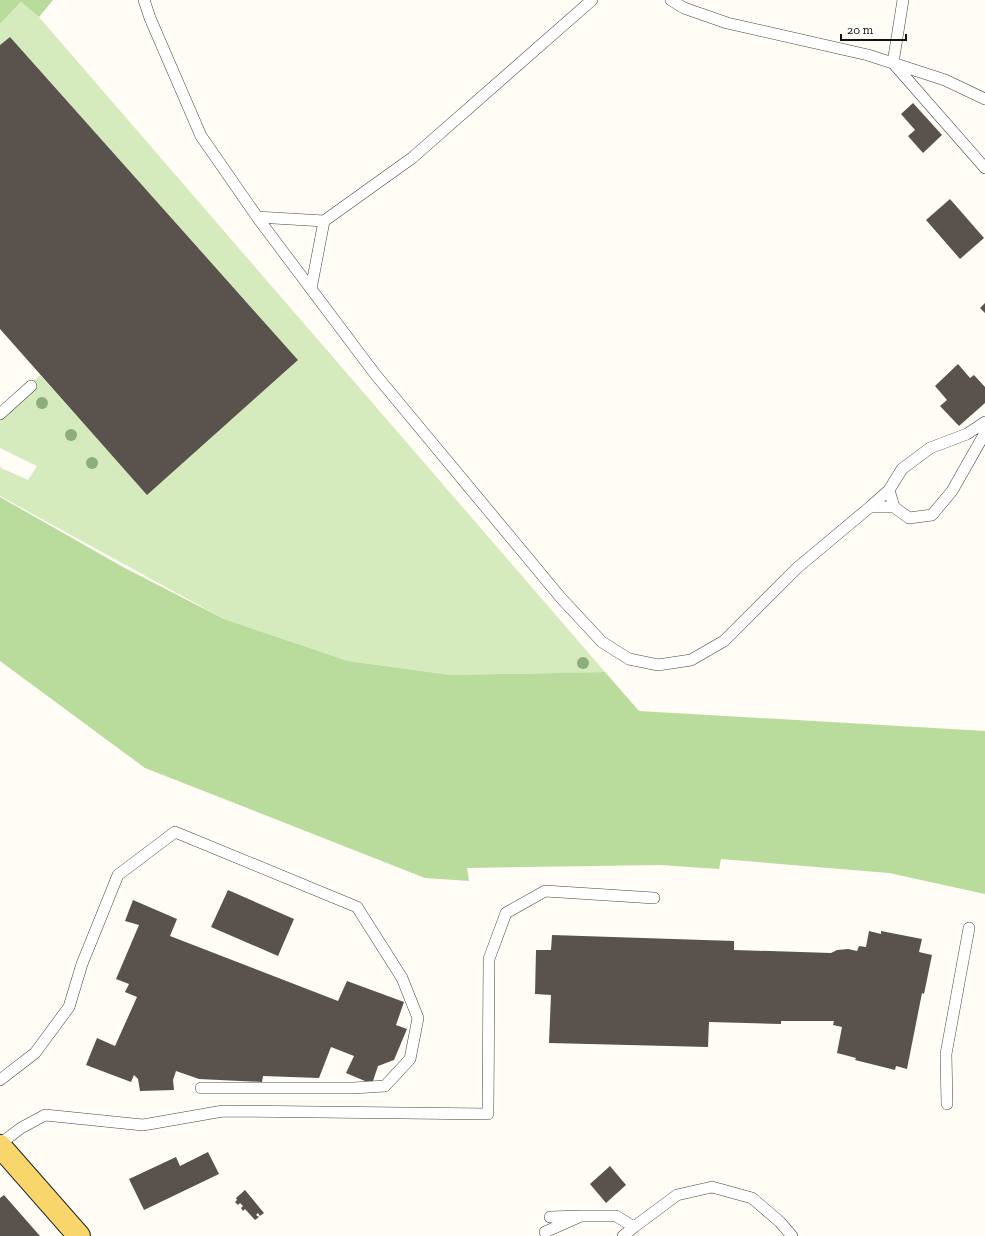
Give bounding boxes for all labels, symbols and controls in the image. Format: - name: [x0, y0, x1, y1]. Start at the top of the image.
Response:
- scale bar: [841, 16, 906, 42]
- text: 20 m: [847, 23, 874, 37]

